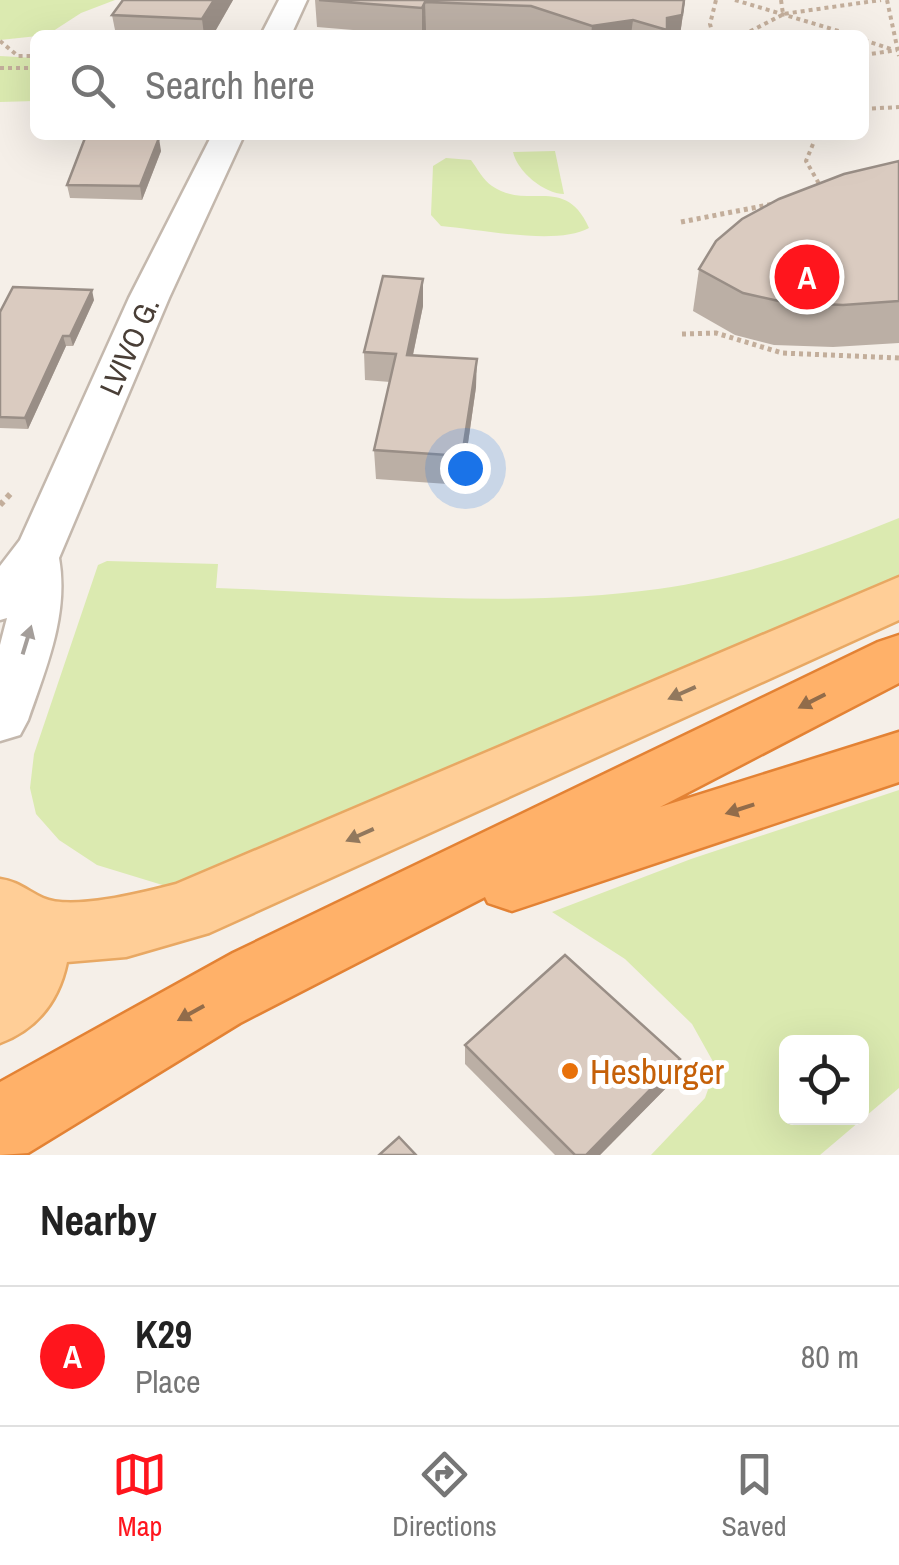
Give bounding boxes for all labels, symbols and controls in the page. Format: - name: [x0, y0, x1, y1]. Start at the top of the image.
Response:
- search box: [30, 30, 869, 140]
- icon: search: [65, 58, 120, 113]
- text: Search here: [145, 60, 315, 111]
- pin: A: [774, 240, 840, 314]
- street label: LVIVO G.: [90, 291, 168, 401]
- your location: [440, 443, 491, 494]
- one-way arrow: [20, 625, 35, 655]
- one-way arrow: [667, 685, 697, 701]
- one-way arrow: [797, 692, 826, 709]
- one-way arrow: [724, 802, 754, 817]
- one-way arrow: [345, 827, 375, 843]
- one-way arrow: [177, 1004, 206, 1021]
- map controls: [779, 1035, 869, 1125]
- button: locate: [779, 1035, 869, 1125]
- place label: Hesburger: [590, 1048, 724, 1095]
- marker: Hesburger: [559, 1060, 581, 1082]
- text: Nearby: [40, 1192, 157, 1248]
- text: K29: [135, 1309, 192, 1360]
- text: A: [63, 1335, 82, 1378]
- text: 80 m: [801, 1335, 859, 1378]
- text: Place: [135, 1360, 201, 1403]
- tab: Map: [112, 1447, 167, 1545]
- tab: Directions: [392, 1447, 497, 1545]
- tab: Saved: [722, 1447, 787, 1545]

